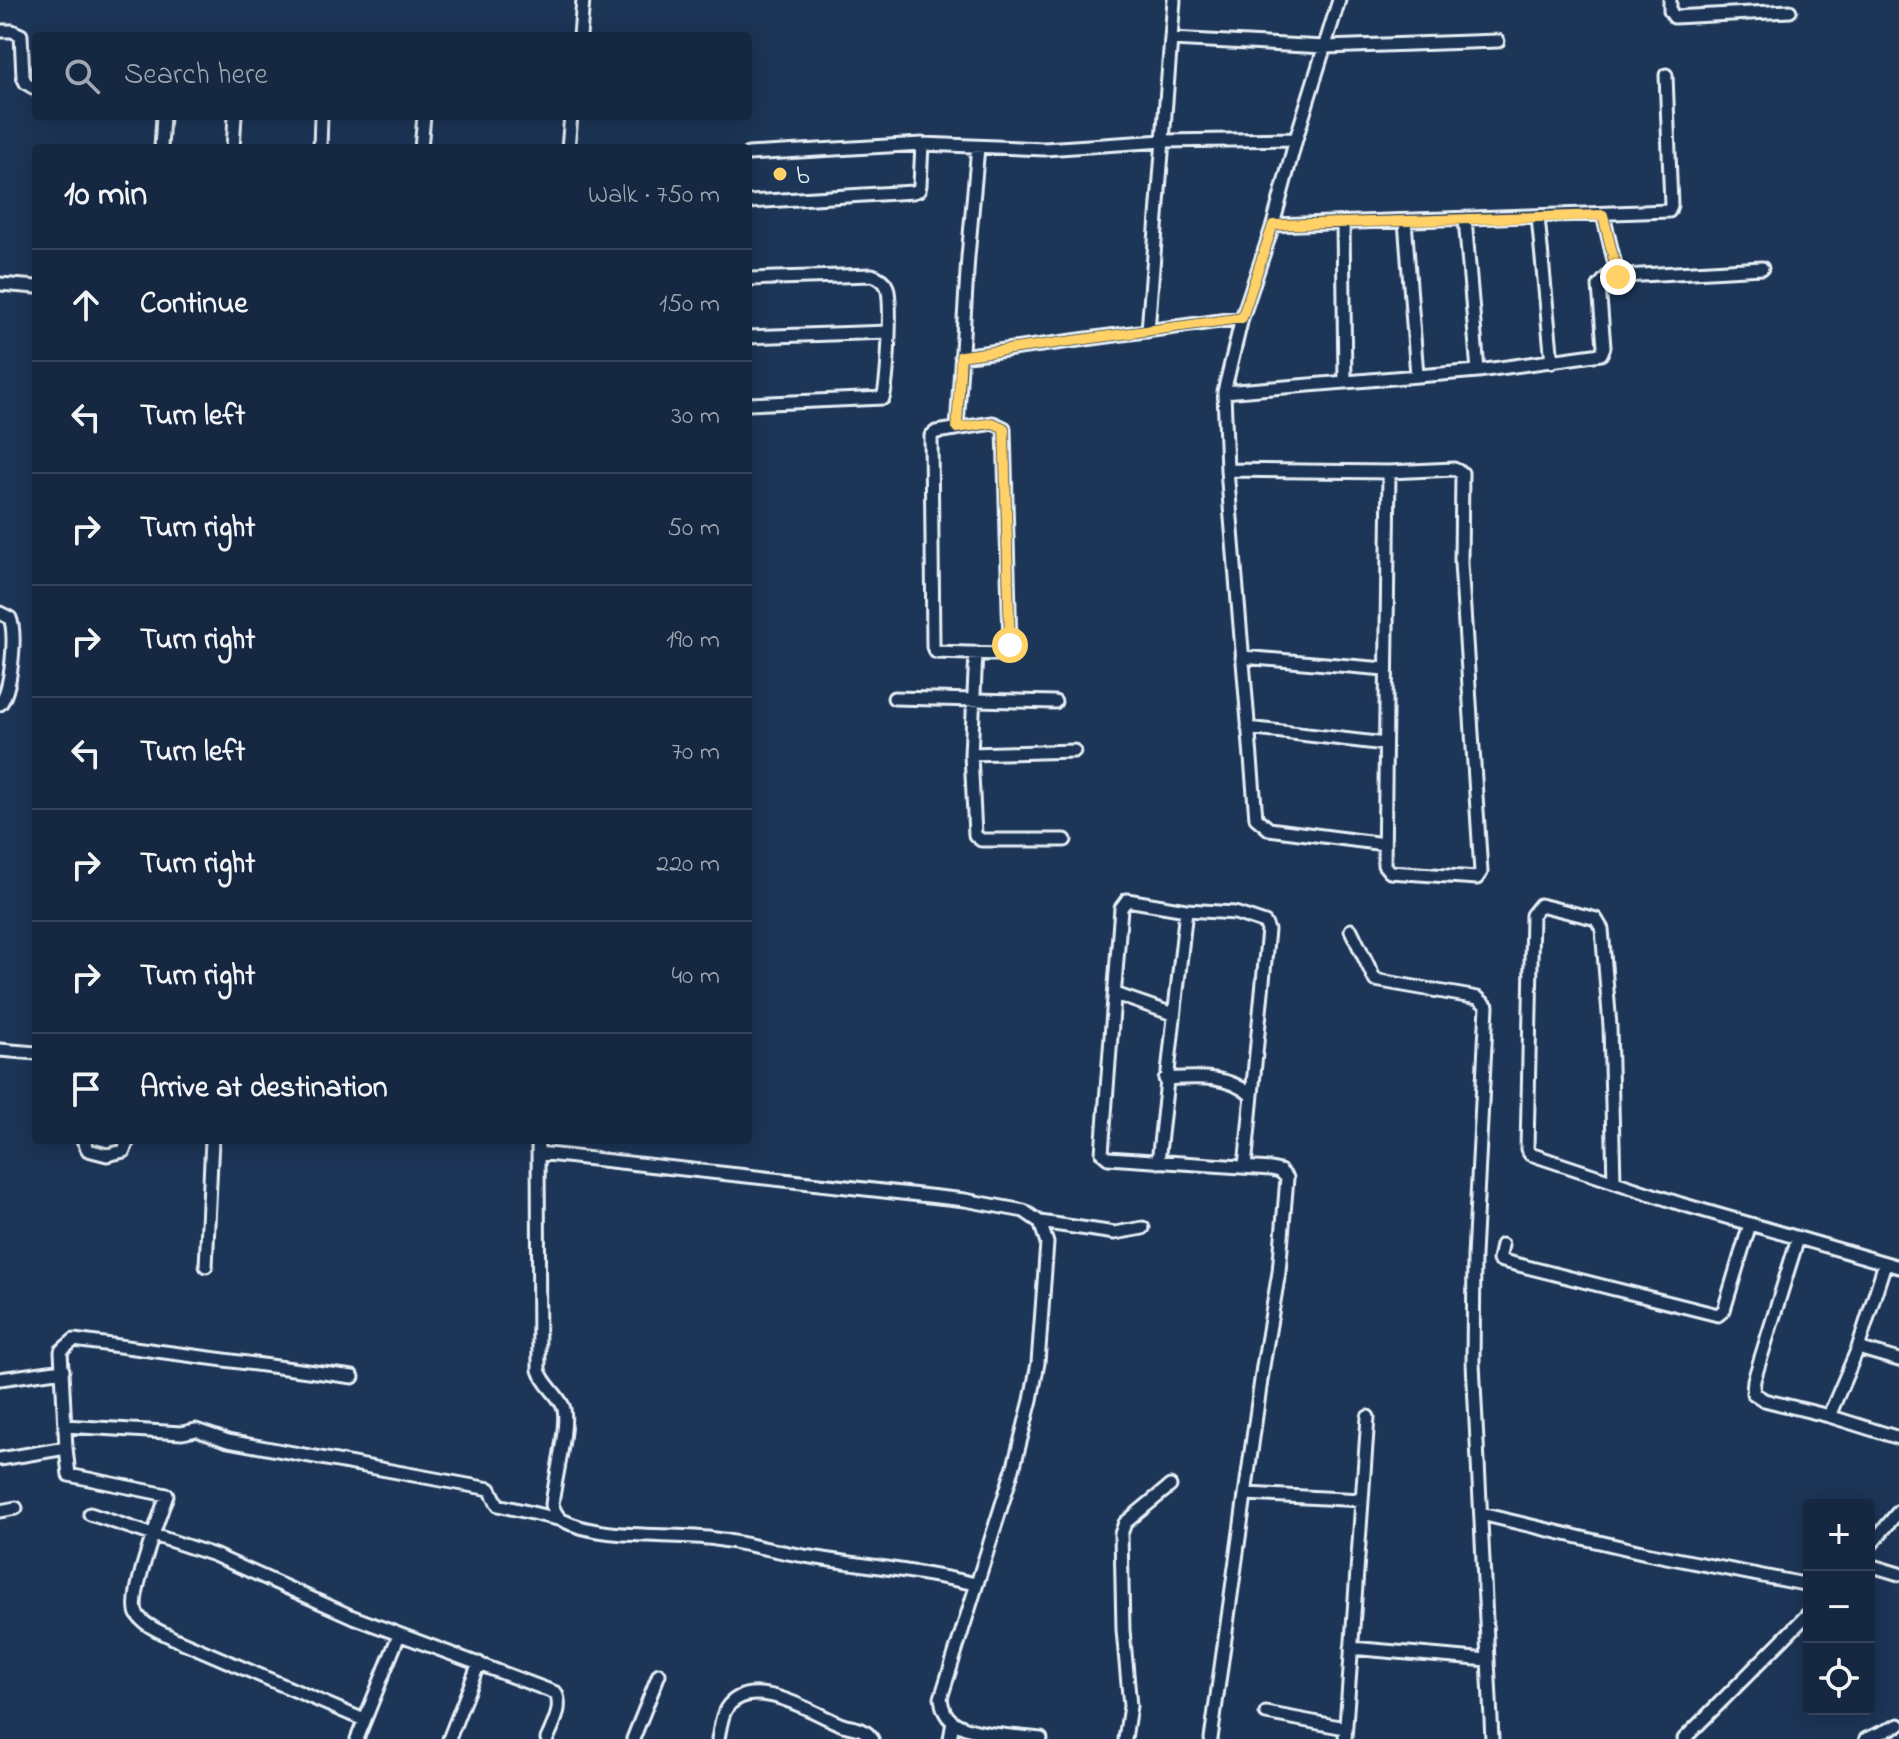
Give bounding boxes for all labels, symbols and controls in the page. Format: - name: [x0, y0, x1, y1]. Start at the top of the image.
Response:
- search box: [32, 32, 752, 120]
- icon: search: [60, 54, 104, 98]
- text: Search here: [124, 54, 268, 98]
- place label: b: [796, 158, 810, 196]
- marker: b: [771, 165, 789, 183]
- text: 10 min: [64, 171, 147, 221]
- text: Walk · 750 m: [588, 177, 720, 215]
- route end: [1600, 259, 1636, 295]
- icon: ahead: [64, 283, 108, 327]
- text: Continue: [140, 283, 248, 327]
- text: 150 m: [659, 286, 720, 324]
- icon: left: [64, 395, 108, 439]
- text: Turn left: [140, 395, 245, 439]
- text: 30 m: [671, 398, 720, 436]
- icon: right: [64, 507, 108, 551]
- text: Turn right: [140, 507, 255, 551]
- text: 50 m: [667, 510, 720, 548]
- icon: right: [64, 619, 108, 663]
- text: Turn right: [140, 619, 255, 663]
- text: 190 m: [666, 622, 720, 660]
- route start: [992, 627, 1028, 663]
- icon: left: [64, 731, 108, 775]
- text: Turn left: [140, 731, 245, 775]
- text: 70 m: [671, 734, 720, 772]
- icon: right: [64, 843, 108, 887]
- text: Turn right: [140, 843, 255, 887]
- text: 220 m: [656, 846, 720, 884]
- icon: right: [64, 955, 108, 999]
- text: Turn right: [140, 955, 255, 999]
- text: 40 m: [671, 958, 720, 996]
- icon: arrive: [64, 1067, 108, 1111]
- text: Arrive at destination: [140, 1067, 388, 1111]
- map controls: [1803, 1499, 1875, 1715]
- button: +: [1803, 1499, 1875, 1571]
- button: −: [1803, 1571, 1875, 1643]
- button: locate: [1803, 1643, 1875, 1715]

